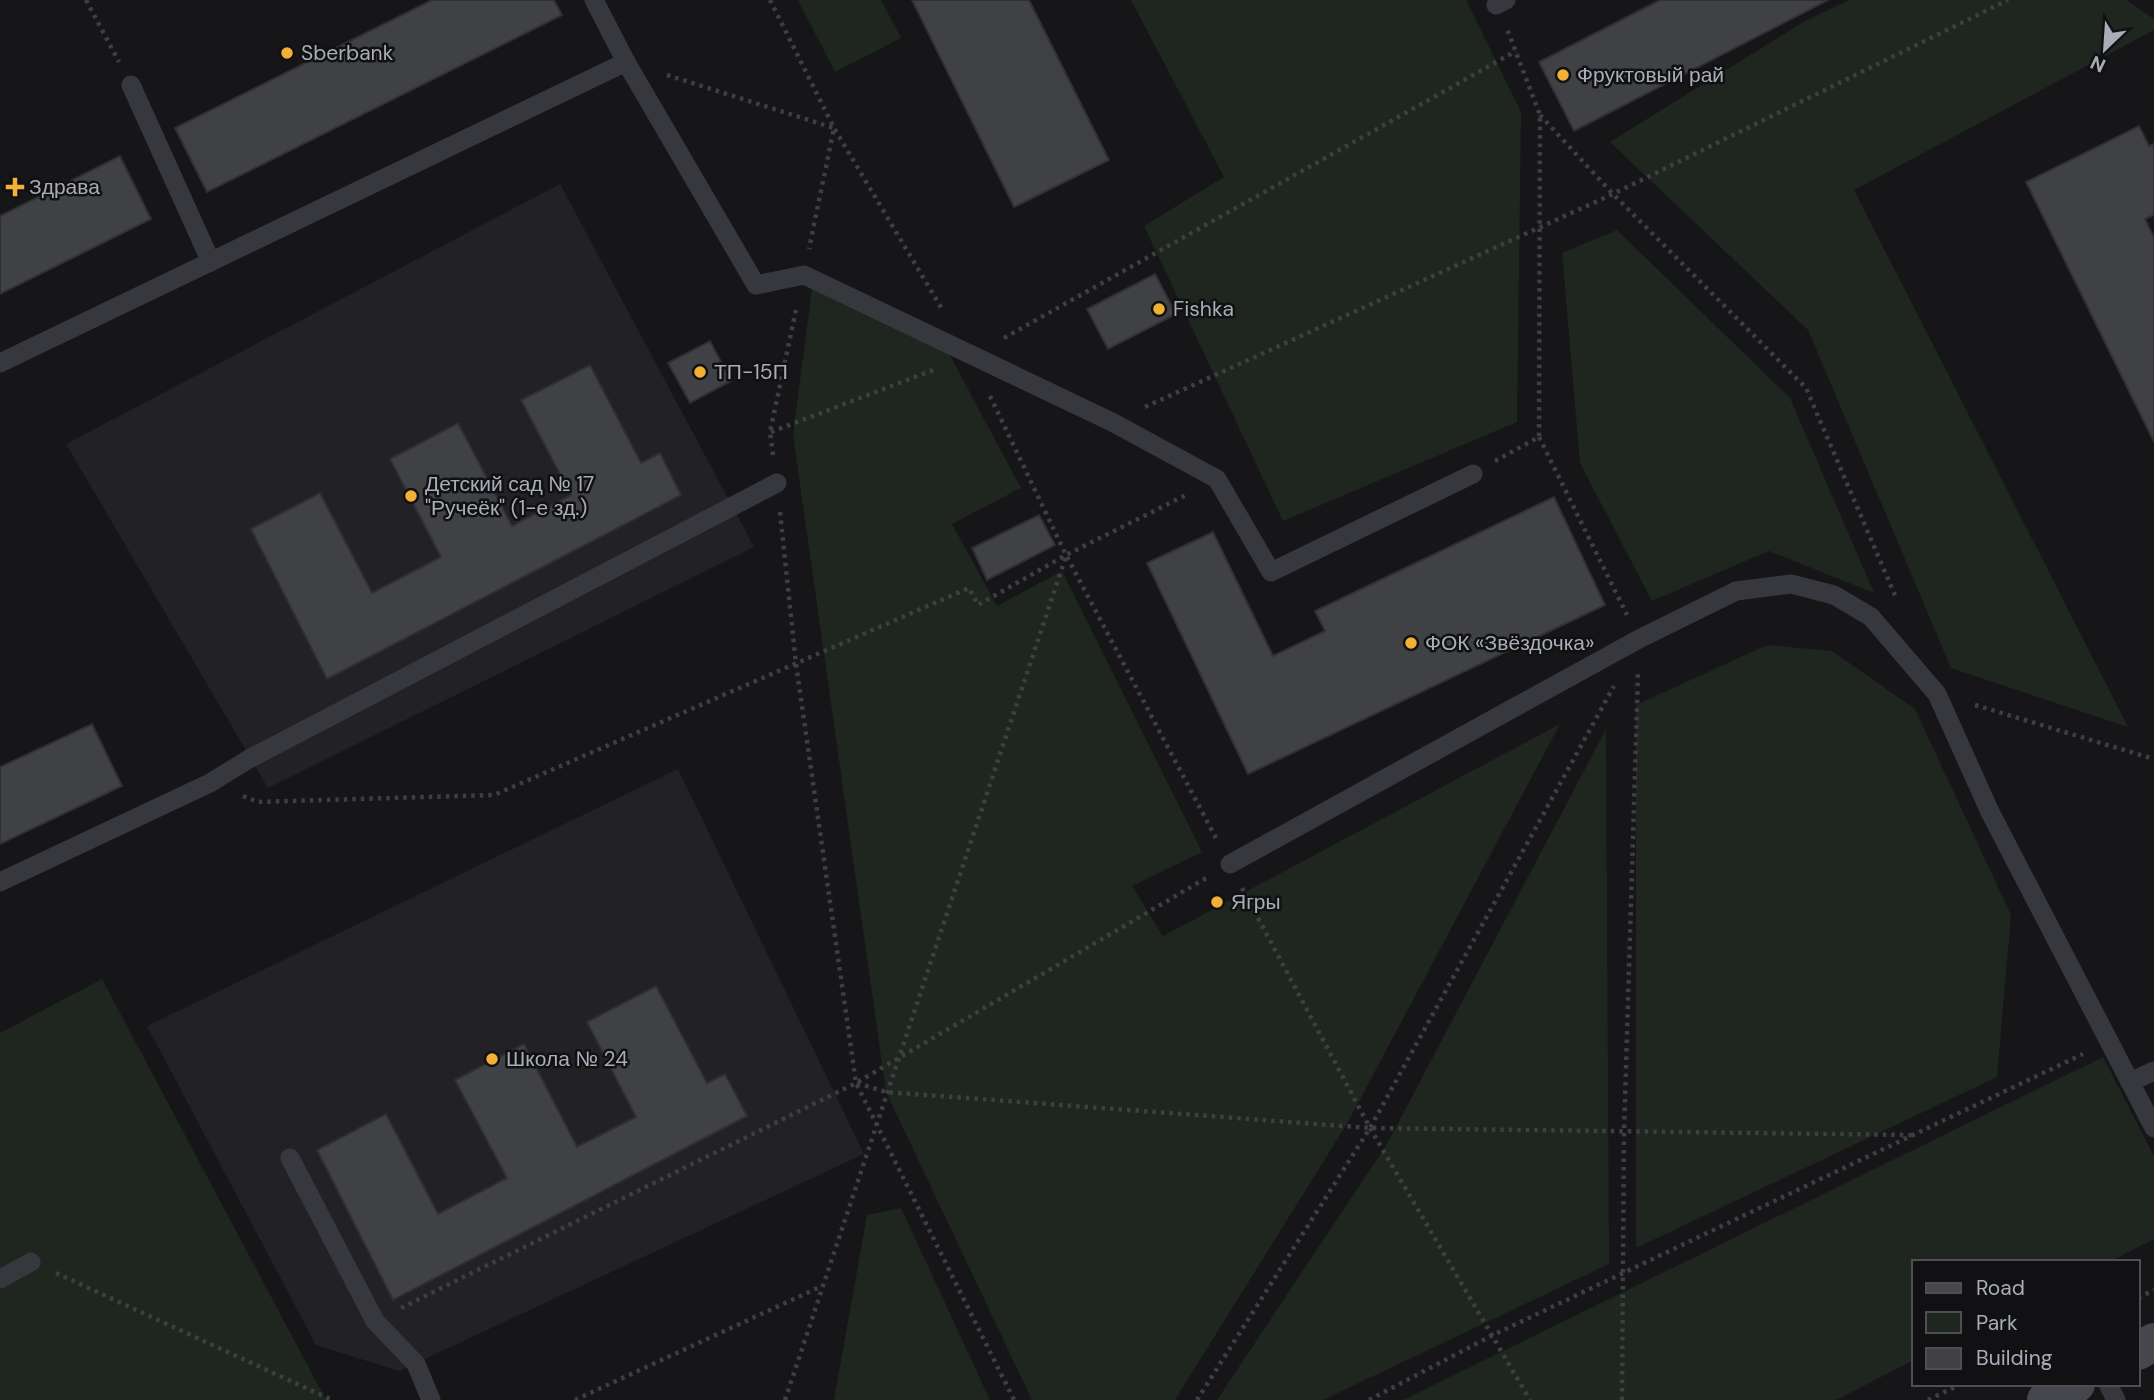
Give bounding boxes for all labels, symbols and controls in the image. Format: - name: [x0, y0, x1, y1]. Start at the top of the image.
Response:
- north arrow: [2070, 14, 2140, 84]
- place label: Sberbank: [301, 39, 394, 67]
- marker: Sberbank: [279, 45, 295, 61]
- text: N: [2086, 50, 2110, 78]
- place label: Фруктовый рай: [1577, 61, 1724, 89]
- marker: Фруктовый рай: [1555, 67, 1571, 83]
- place label: Здрава: [29, 173, 100, 201]
- marker: Здрава: [7, 179, 23, 195]
- place label: Fishka: [1173, 295, 1234, 323]
- marker: Fishka: [1151, 301, 1167, 317]
- place label: ТП-15П: [714, 358, 788, 386]
- marker: ТП-15П: [692, 364, 708, 380]
- place label: Детский сад № 17 "Ручеёк" (1-е зд.): [425, 470, 594, 522]
- marker: Детский сад № 17 "Ручеёк" (1-е зд.): [403, 488, 419, 504]
- place label: ФОК «Звёздочка»: [1425, 629, 1595, 657]
- marker: ФОК «Звёздочка»: [1403, 635, 1419, 651]
- place label: Ягры: [1231, 888, 1281, 916]
- marker: Ягры: [1209, 894, 1225, 910]
- place label: Школа № 24: [506, 1045, 628, 1073]
- marker: Школа № 24: [484, 1051, 500, 1067]
- legend: [1912, 1260, 2140, 1386]
- text: Road: [1976, 1274, 2025, 1302]
- text: Park: [1976, 1309, 2018, 1337]
- text: Building: [1976, 1344, 2053, 1372]

